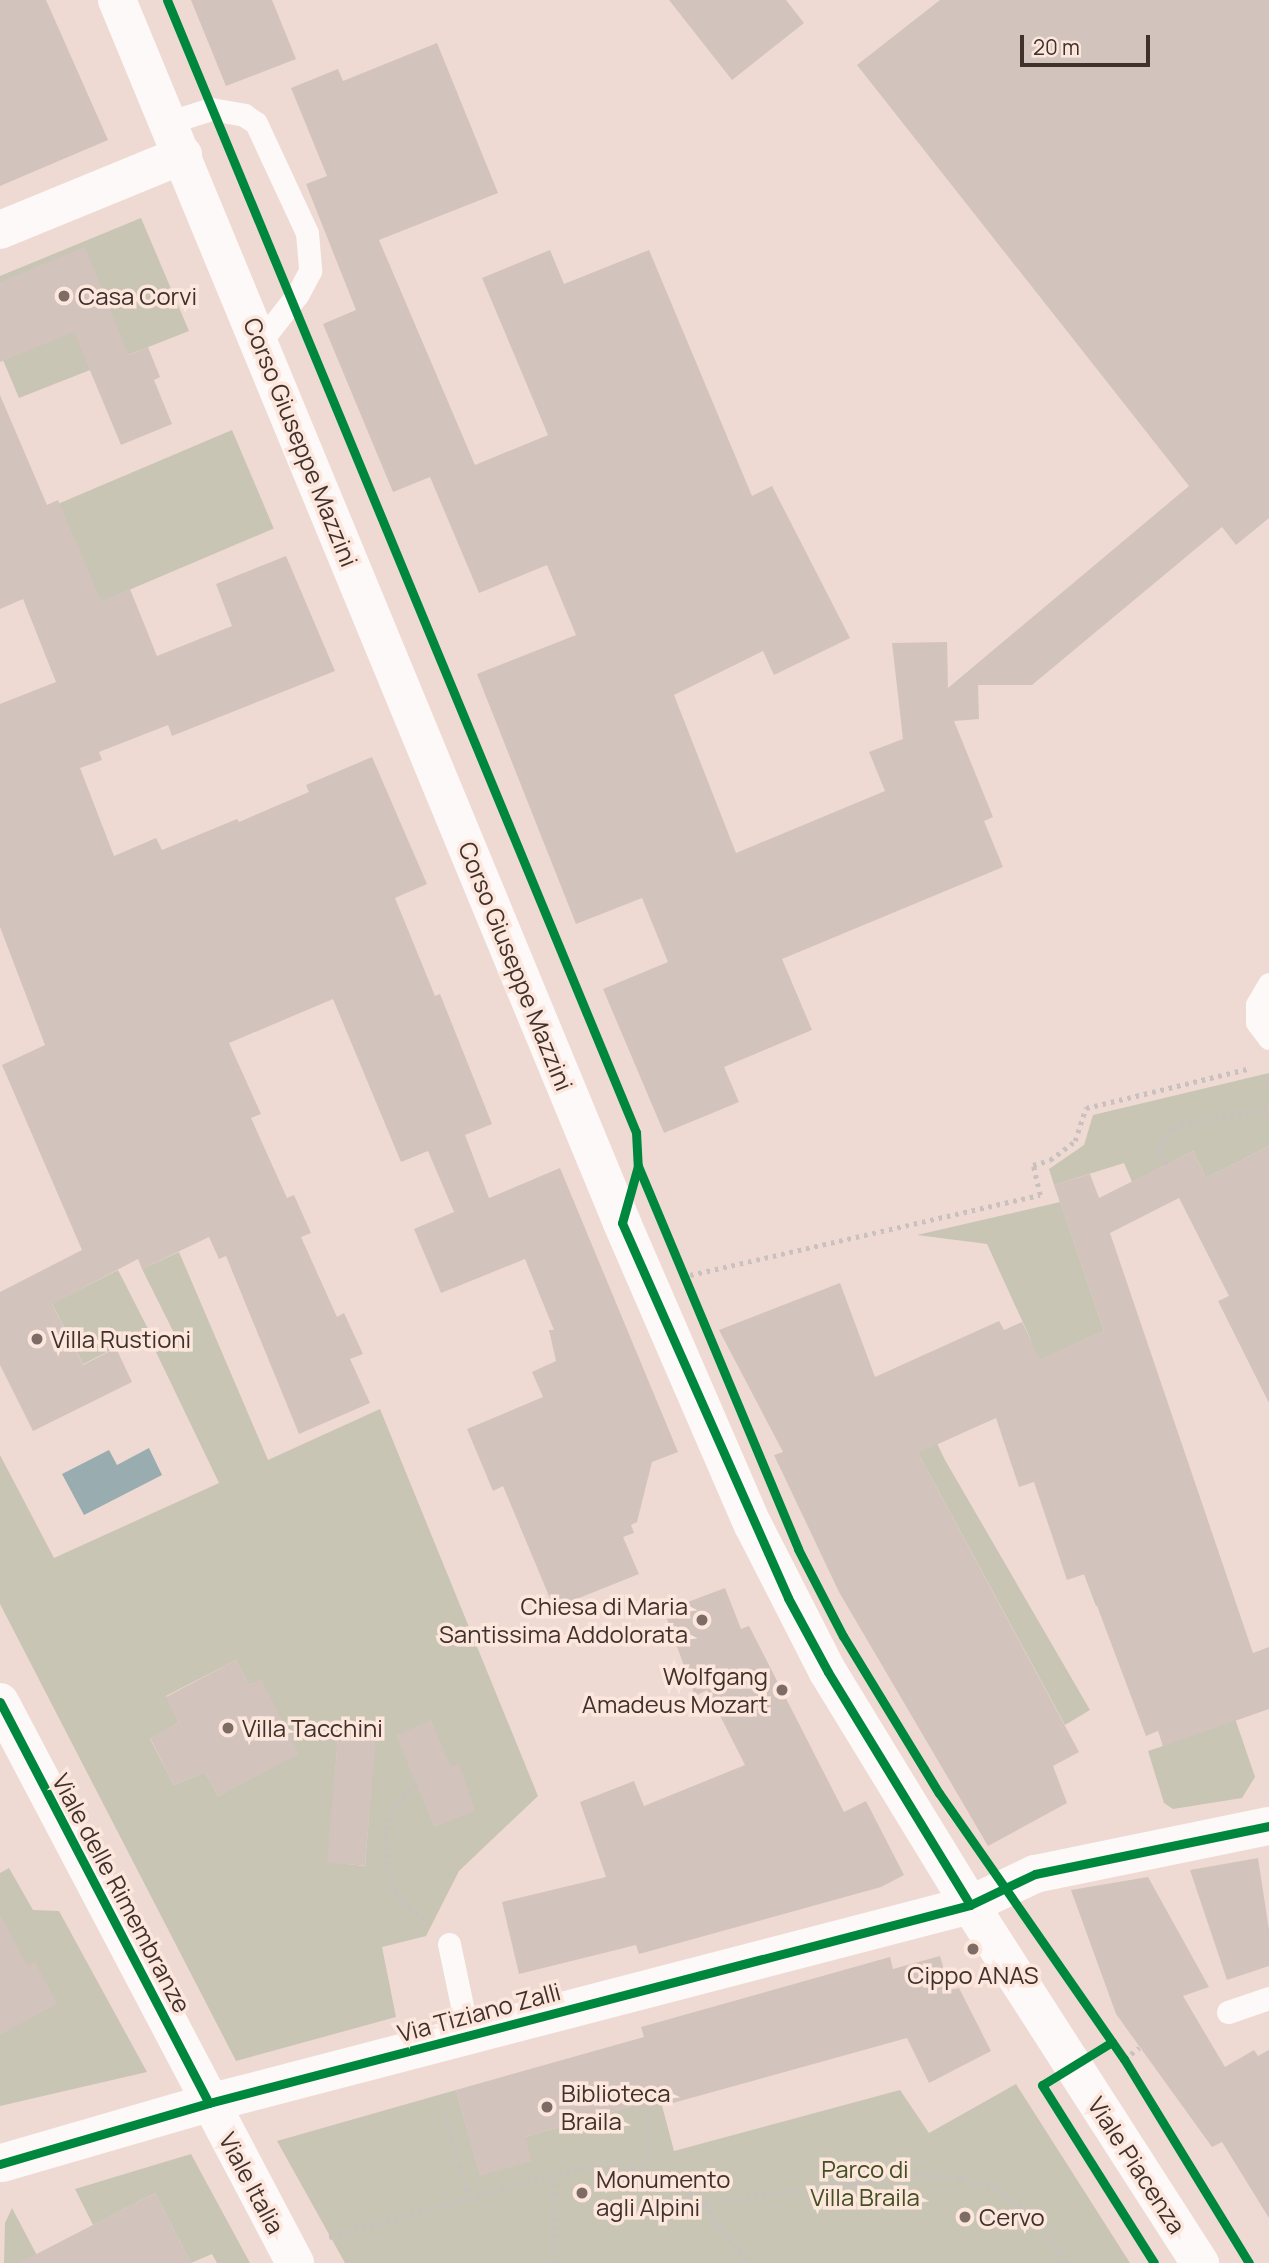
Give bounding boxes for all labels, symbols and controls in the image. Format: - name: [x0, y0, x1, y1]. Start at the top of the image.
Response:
- scale bar: [1024, 21, 1154, 65]
- text: 20 m: [1033, 33, 1080, 61]
- place label: Casa Corvi: [78, 282, 197, 310]
- marker: Casa Corvi: [56, 288, 72, 304]
- street label: Corso Giuseppe Mazzini: [238, 313, 364, 571]
- street label: Corso Giuseppe Mazzini: [453, 837, 579, 1095]
- place label: Villa Rustioni: [51, 1325, 191, 1353]
- marker: Villa Rustioni: [29, 1331, 45, 1347]
- place label: Chiesa di Maria Santissima Addolorata: [439, 1592, 688, 1648]
- marker: Chiesa di Maria Santissima Addolorata: [694, 1612, 710, 1628]
- place label: Wolfgang Amadeus Mozart: [582, 1662, 768, 1718]
- marker: Wolfgang Amadeus Mozart: [774, 1682, 790, 1698]
- place label: Villa Tacchini: [242, 1714, 383, 1742]
- marker: Villa Tacchini: [220, 1720, 236, 1736]
- street label: Viale delle Rimembranze: [47, 1769, 197, 2017]
- marker: Cippo ANAS: [965, 1941, 981, 1957]
- place label: Cippo ANAS: [907, 1961, 1039, 1989]
- street label: Via Tiziano Zalli: [394, 1976, 564, 2048]
- place label: Biblioteca Braila: [561, 2079, 671, 2135]
- street label: Viale Piacenza: [1082, 2091, 1192, 2239]
- marker: Biblioteca Braila: [539, 2099, 555, 2115]
- street label: Viale Italia: [213, 2127, 291, 2239]
- park label: Parco di Villa Braila: [810, 2155, 920, 2211]
- place label: Monumento agli Alpini: [596, 2165, 730, 2221]
- marker: Monumento agli Alpini: [574, 2185, 590, 2201]
- place label: Cervo: [979, 2203, 1045, 2231]
- marker: Cervo: [957, 2209, 973, 2225]

